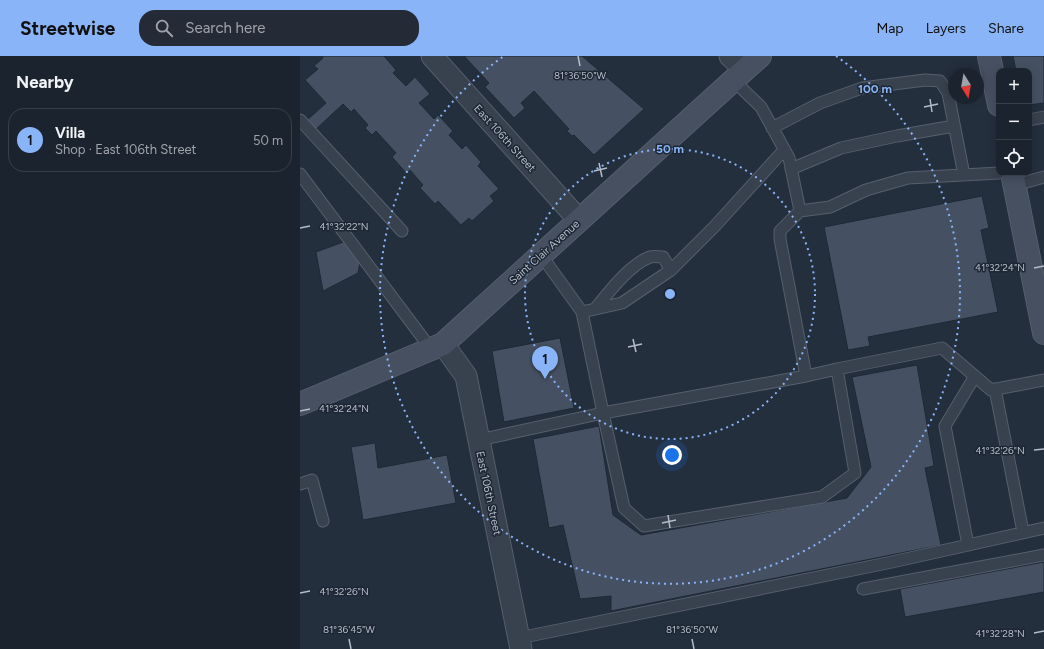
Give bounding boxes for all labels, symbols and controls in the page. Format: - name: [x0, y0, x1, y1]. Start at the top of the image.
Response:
- search box: [139, 10, 419, 46]
- text: Streetwise: [20, 17, 115, 40]
- icon: search: [153, 17, 175, 39]
- text: Search here: [185, 19, 265, 37]
- text: Map: [876, 20, 904, 37]
- text: Layers: [926, 20, 966, 37]
- text: Share: [988, 20, 1024, 37]
- north arrow: [948, 68, 984, 104]
- map controls: [996, 68, 1032, 176]
- button: +: [996, 68, 1032, 104]
- text: 81°36'50"W: [554, 69, 606, 82]
- text: Nearby: [16, 72, 74, 92]
- text: 100 m: [858, 82, 892, 96]
- street label: East 106th Street: [471, 102, 538, 175]
- button: −: [996, 104, 1032, 140]
- text: Villa: [55, 124, 85, 142]
- text: 1: [27, 133, 33, 148]
- text: 50 m: [253, 133, 283, 148]
- button: locate: [996, 140, 1032, 176]
- text: Shop · East 106th Street: [55, 142, 197, 157]
- text: 50 m: [656, 142, 684, 156]
- street label: Saint Clair Avenue: [507, 217, 582, 287]
- text: 41°32'22"N: [319, 220, 369, 233]
- text: 41°32'24"N: [975, 261, 1025, 274]
- centre of rings: [663, 287, 677, 301]
- pin: 1: [532, 346, 558, 379]
- text: 41°32'24"N: [319, 402, 369, 415]
- text: 41°32'26"N: [975, 444, 1025, 457]
- your location: [662, 445, 682, 465]
- street label: East 106th Street: [473, 450, 504, 536]
- text: 41°32'26"N: [319, 585, 369, 598]
- text: 81°36'45"W: [323, 623, 375, 636]
- text: 81°36'50"W: [666, 623, 718, 636]
- text: 41°32'28"N: [975, 627, 1025, 640]

